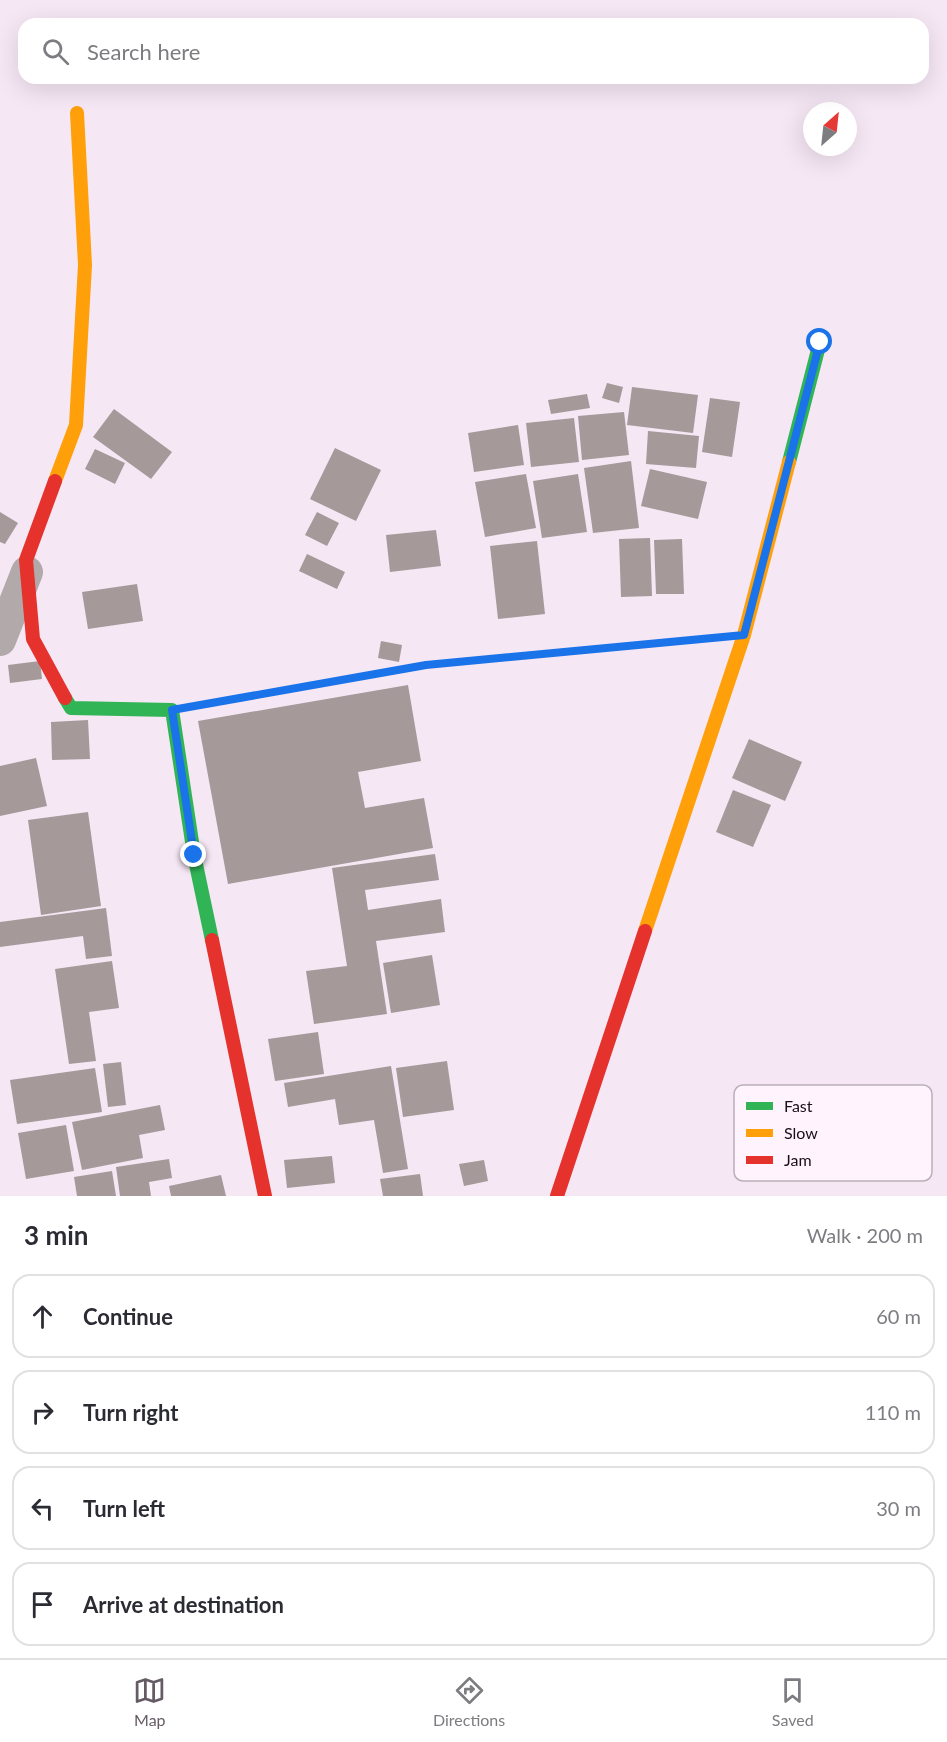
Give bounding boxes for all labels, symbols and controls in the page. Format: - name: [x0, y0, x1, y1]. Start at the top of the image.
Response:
- search box: [18, 18, 929, 84]
- icon: search: [39, 35, 72, 68]
- text: Search here: [87, 38, 200, 65]
- north arrow: [803, 102, 857, 156]
- route start: [806, 328, 832, 354]
- route end: [180, 841, 206, 867]
- legend: [734, 1085, 932, 1181]
- text: Fast: [784, 1096, 813, 1115]
- text: Slow: [784, 1123, 818, 1142]
- text: Jam: [784, 1150, 812, 1169]
- text: 3 min: [24, 1219, 88, 1251]
- text: Walk · 200 m: [807, 1223, 923, 1247]
- icon: ahead: [26, 1300, 59, 1333]
- text: Continue: [83, 1303, 173, 1330]
- text: 60 m: [876, 1304, 921, 1328]
- icon: right: [26, 1396, 59, 1429]
- text: Turn right: [83, 1399, 178, 1426]
- text: 110 m: [865, 1400, 921, 1424]
- icon: left: [26, 1492, 59, 1525]
- text: Turn left: [83, 1495, 165, 1522]
- text: 30 m: [876, 1496, 921, 1520]
- icon: arrive: [26, 1588, 59, 1621]
- text: Arrive at destination: [83, 1591, 284, 1618]
- tab: Map: [133, 1674, 166, 1729]
- tab: Directions: [433, 1674, 505, 1729]
- tab: Saved: [772, 1674, 814, 1729]

